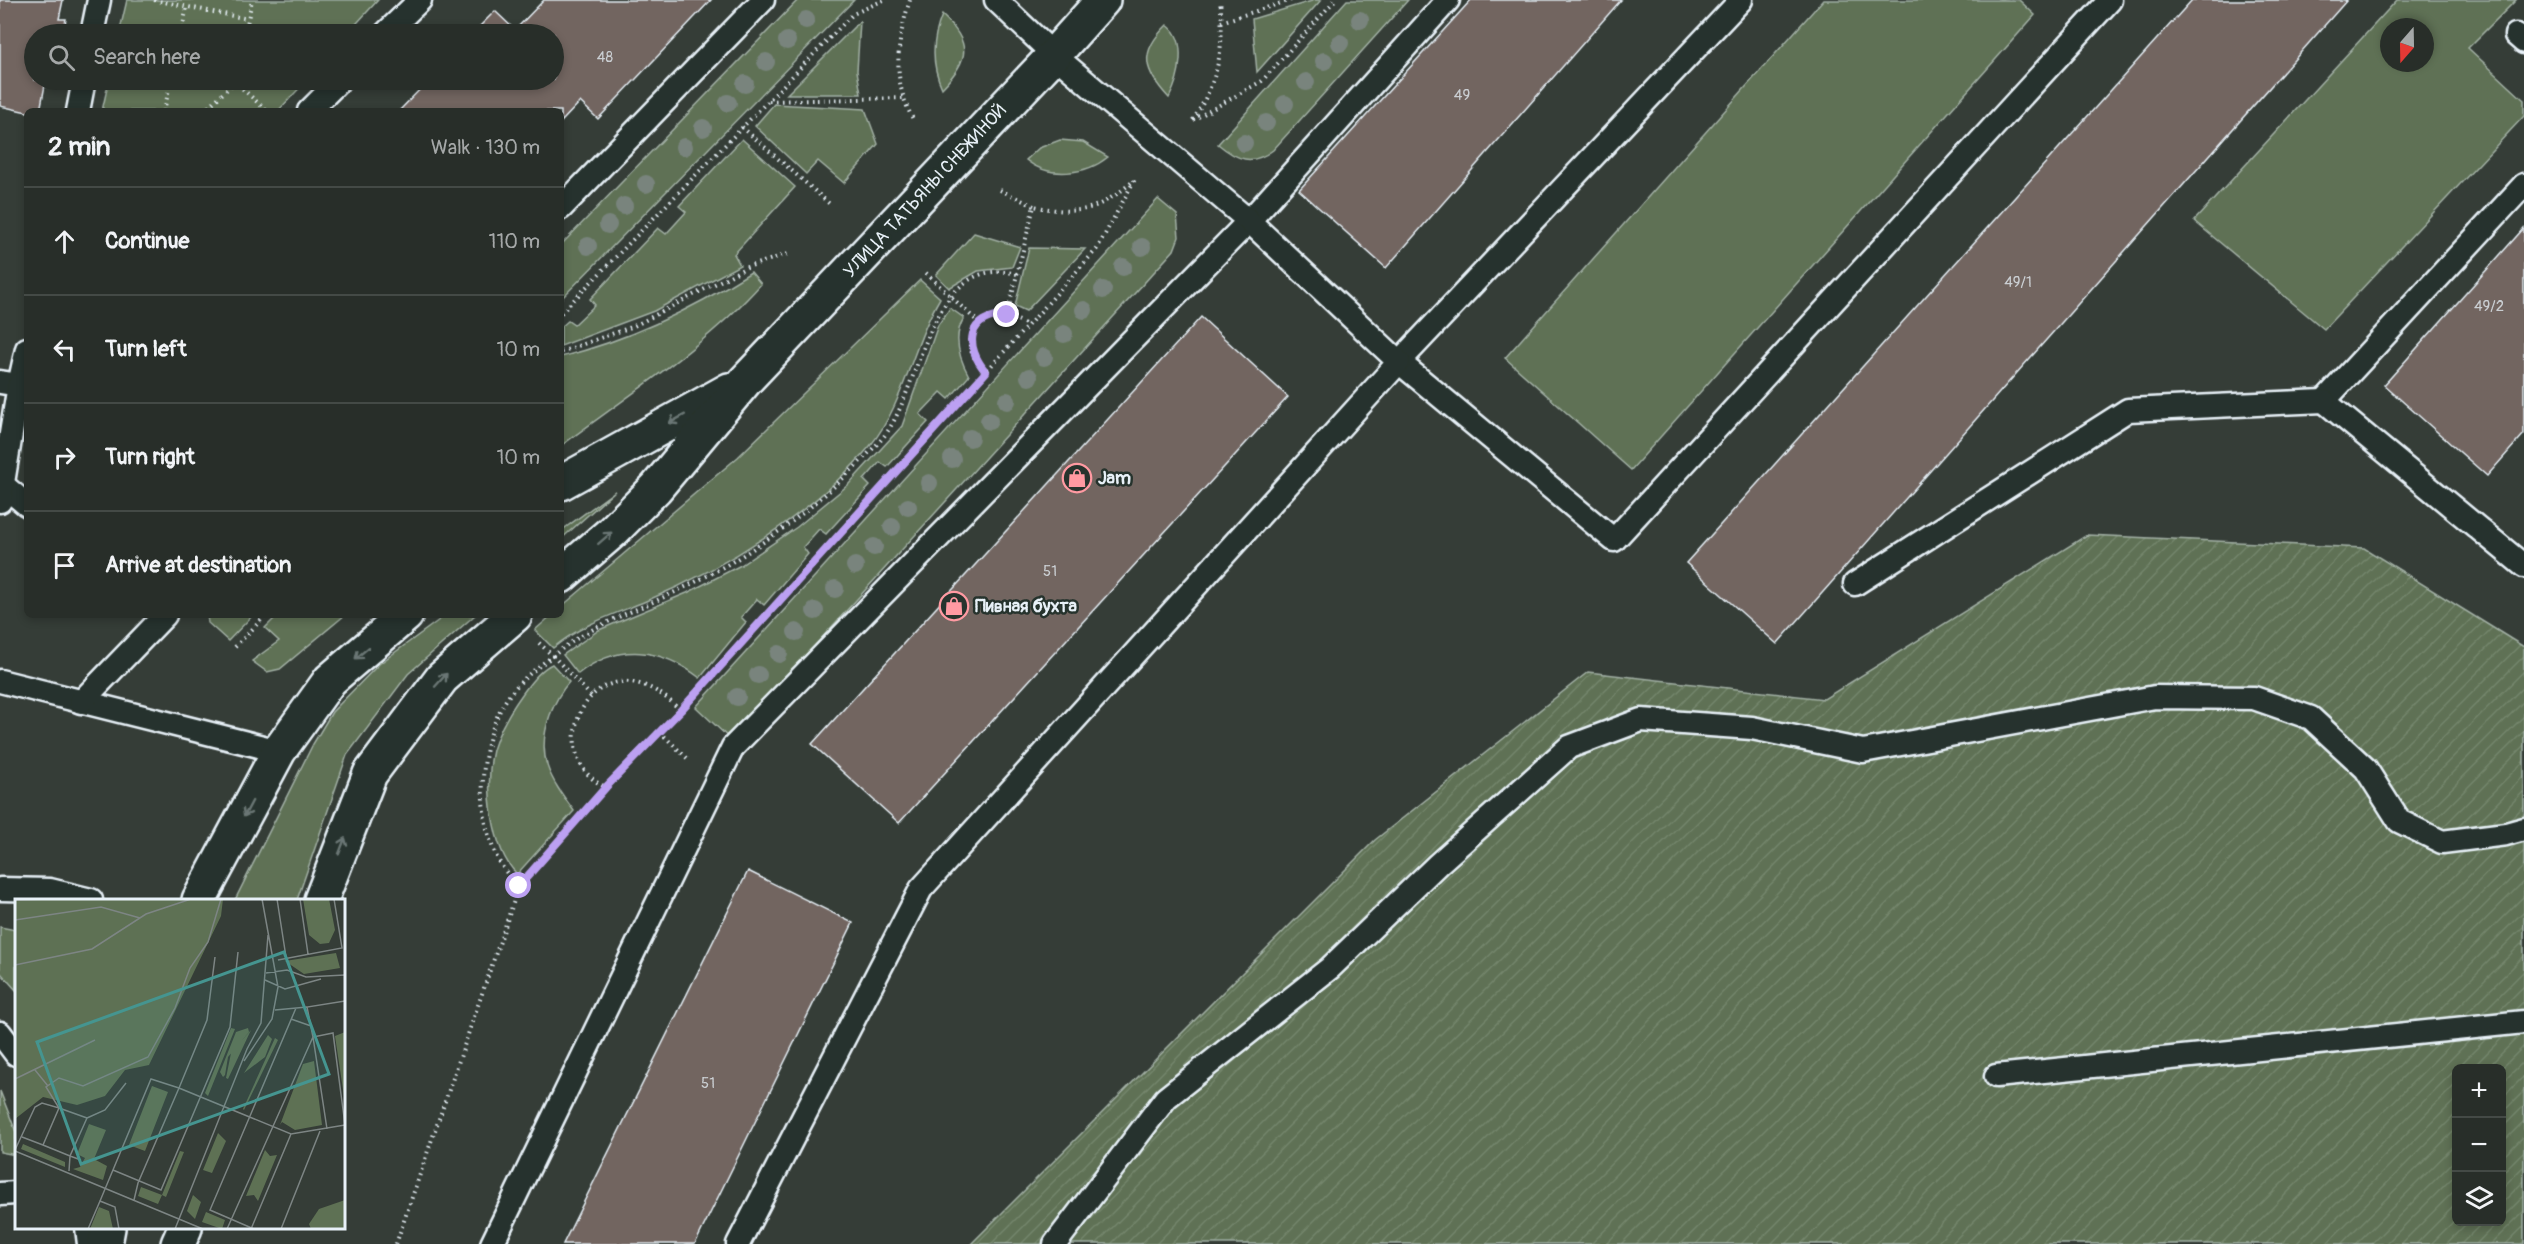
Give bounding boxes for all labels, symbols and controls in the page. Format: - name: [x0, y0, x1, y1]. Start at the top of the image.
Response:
- north arrow: [2380, 18, 2434, 72]
- search box: [24, 24, 564, 90]
- icon: search: [45, 41, 78, 74]
- text: Search here: [93, 43, 200, 71]
- house number: 48: [597, 48, 614, 67]
- house number: 49: [1454, 86, 1470, 105]
- street label: УЛИЦА ТАТЬЯНЫ СНЕЖИНОЙ: [839, 99, 1012, 283]
- text: 2 min: [48, 131, 110, 163]
- text: Walk · 130 m: [431, 135, 540, 160]
- icon: ahead: [48, 225, 81, 258]
- text: Continue: [105, 227, 189, 255]
- text: 110 m: [489, 229, 540, 254]
- house number: 49/1: [2004, 273, 2032, 292]
- house number: 49/2: [2474, 297, 2504, 316]
- route end: [993, 301, 1019, 327]
- icon: left: [48, 333, 81, 366]
- text: Turn left: [105, 335, 187, 363]
- text: 10 m: [496, 337, 540, 362]
- one-way arrow: [668, 414, 686, 425]
- icon: right: [48, 441, 81, 474]
- text: Turn right: [105, 443, 195, 471]
- text: 10 m: [496, 445, 540, 470]
- shop icon: Jam: [1061, 462, 1093, 494]
- place label: Jam: [1098, 467, 1131, 490]
- one-way arrow: [598, 531, 613, 545]
- icon: arrive: [48, 549, 81, 582]
- text: Arrive at destination: [105, 551, 291, 579]
- house number: 51: [1043, 562, 1057, 581]
- shop icon: Пивная бухта: [938, 590, 970, 622]
- place label: Пивная бухта: [975, 595, 1077, 618]
- one-way arrow: [355, 646, 370, 660]
- one-way arrow: [434, 673, 448, 688]
- one-way arrow: [242, 800, 254, 817]
- one-way arrow: [337, 837, 348, 856]
- route start: [505, 872, 531, 898]
- inset map: [15, 899, 345, 1229]
- map controls: [2452, 1064, 2506, 1226]
- button: +: [2452, 1064, 2506, 1118]
- house number: 51: [701, 1074, 715, 1093]
- button: −: [2452, 1118, 2506, 1172]
- button: layers: [2452, 1172, 2506, 1226]

